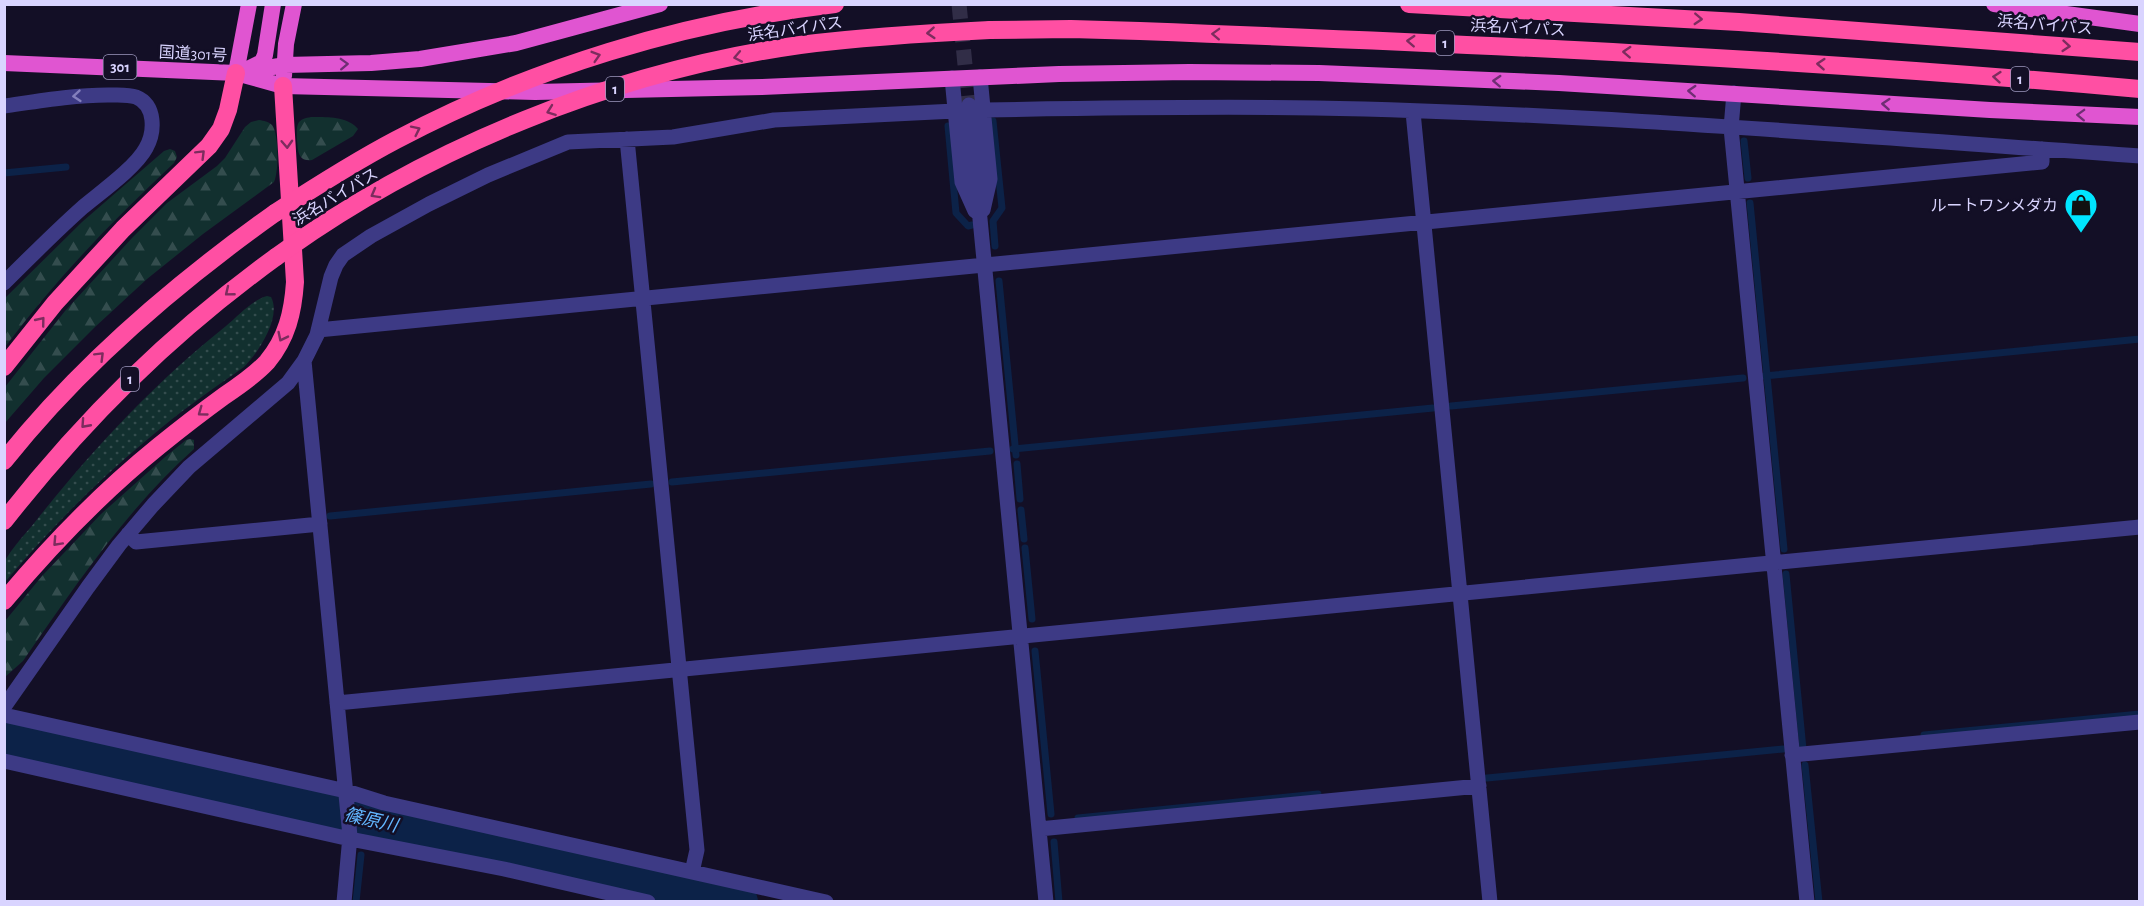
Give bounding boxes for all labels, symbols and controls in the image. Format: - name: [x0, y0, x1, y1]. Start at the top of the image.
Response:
- street label: 浜名バイパス: [1997, 12, 2093, 37]
- street label: 浜名バイパス: [747, 13, 844, 44]
- one-way arrow: [1693, 13, 1702, 26]
- street label: 浜名バイパス: [1470, 17, 1566, 38]
- one-way arrow: [927, 26, 936, 39]
- one-way arrow: [1211, 28, 1220, 41]
- road number: 1: [1436, 31, 1454, 55]
- one-way arrow: [1406, 35, 1415, 48]
- one-way arrow: [2062, 39, 2071, 52]
- street label: 国道301号: [158, 43, 228, 64]
- one-way arrow: [1622, 45, 1631, 58]
- one-way arrow: [733, 50, 743, 63]
- one-way arrow: [590, 51, 601, 63]
- road number: 301: [104, 55, 136, 79]
- one-way arrow: [339, 58, 348, 71]
- one-way arrow: [1817, 58, 1826, 71]
- road number: 1: [2011, 67, 2029, 91]
- one-way arrow: [1993, 71, 2002, 84]
- one-way arrow: [1493, 74, 1502, 87]
- road number: 1: [606, 77, 624, 101]
- one-way arrow: [1687, 84, 1696, 97]
- one-way arrow: [73, 89, 82, 102]
- one-way arrow: [1882, 97, 1891, 110]
- one-way arrow: [546, 104, 557, 116]
- one-way arrow: [2077, 108, 2086, 121]
- one-way arrow: [410, 126, 420, 137]
- one-way arrow: [280, 140, 293, 149]
- one-way arrow: [194, 151, 205, 162]
- street label: 浜名バイパス: [290, 165, 381, 228]
- one-way arrow: [370, 187, 381, 198]
- shop icon: ルートワンメダカ: [2063, 187, 2099, 234]
- place label: ルートワンメダカ: [1930, 197, 2058, 214]
- one-way arrow: [225, 285, 236, 296]
- one-way arrow: [33, 317, 44, 328]
- one-way arrow: [278, 331, 290, 342]
- one-way arrow: [93, 352, 104, 363]
- road number: 1: [121, 367, 139, 391]
- one-way arrow: [198, 405, 209, 416]
- one-way arrow: [81, 417, 92, 428]
- one-way arrow: [53, 534, 64, 545]
- water label: 篠原川: [342, 804, 402, 836]

